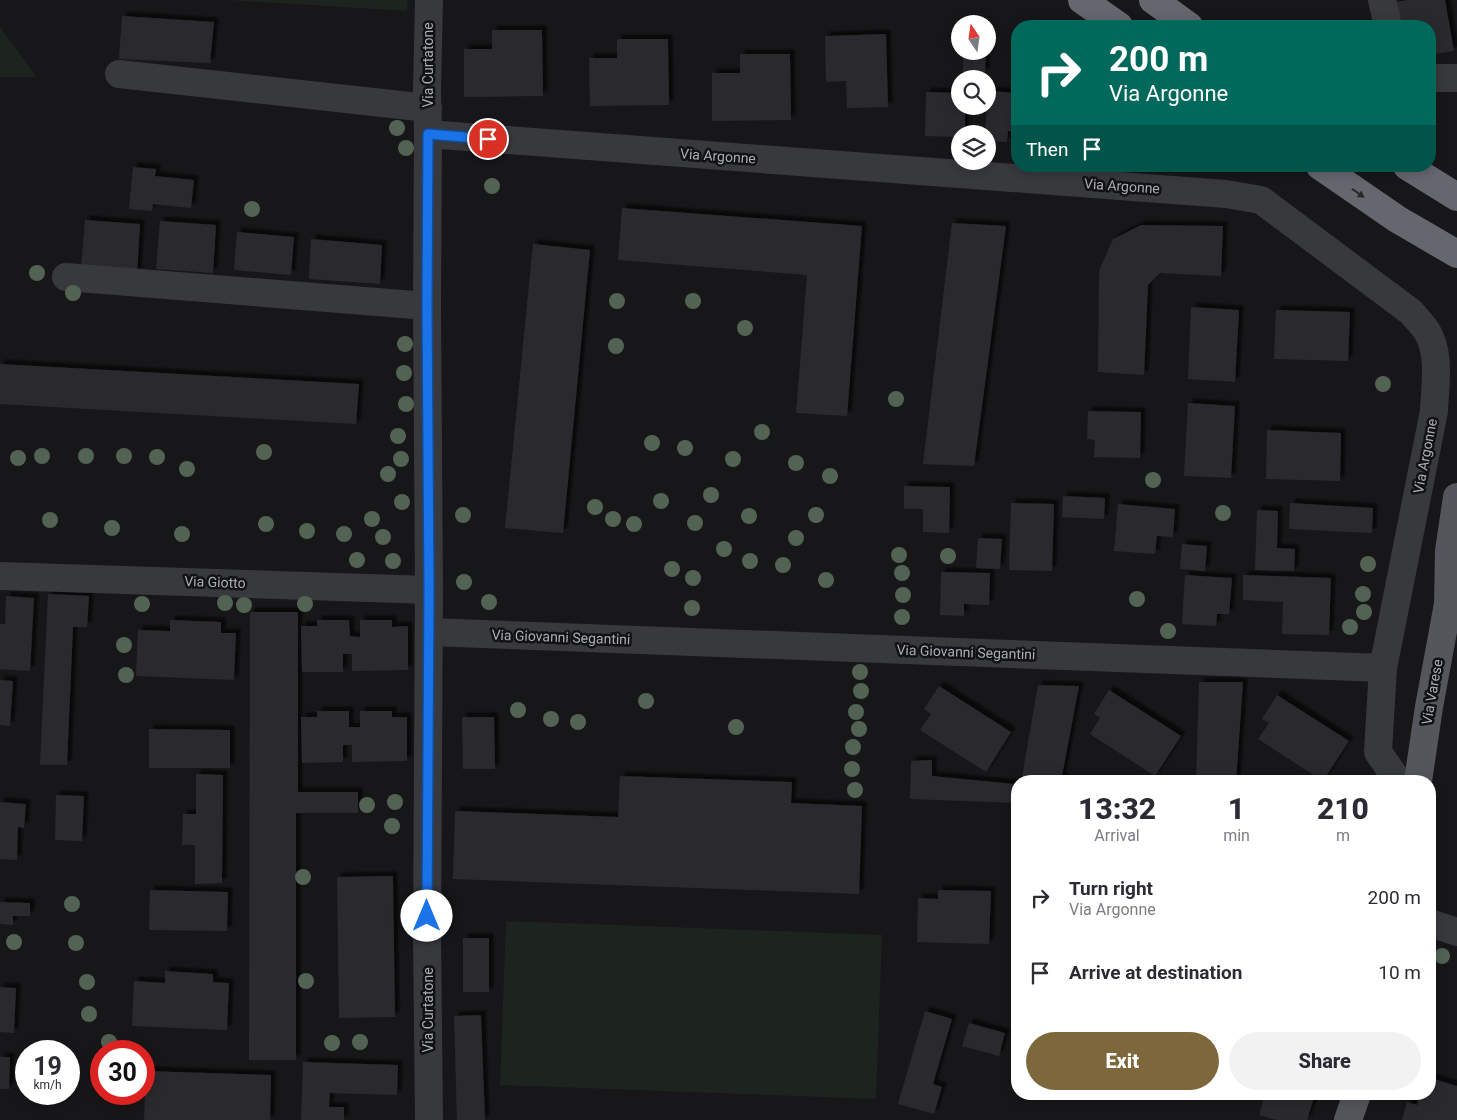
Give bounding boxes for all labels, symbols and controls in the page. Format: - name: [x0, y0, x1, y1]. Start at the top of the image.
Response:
- north arrow: [951, 15, 996, 60]
- map controls: [951, 15, 996, 170]
- street label: Via Curtatone: [420, 22, 436, 108]
- text: 200 m: [1109, 39, 1208, 80]
- icon: right: [1026, 40, 1091, 105]
- button: search: [951, 70, 996, 115]
- text: Via Argonne: [1109, 81, 1228, 106]
- pin: [467, 118, 509, 160]
- icon: arrive: [474, 125, 502, 153]
- button: layers: [951, 125, 996, 170]
- icon: arrive: [1078, 135, 1106, 163]
- text: Then: [1026, 138, 1068, 161]
- street label: Via Argonne: [680, 145, 756, 167]
- street label: Via Argonne: [1084, 175, 1160, 197]
- one-way arrow: [1352, 188, 1365, 198]
- street label: Via Argonne: [1410, 417, 1440, 495]
- street label: Via Giotto: [184, 573, 246, 591]
- street label: Via Giovanni Segantini: [491, 627, 631, 647]
- street label: Via Giovanni Segantini: [896, 642, 1036, 662]
- street label: Via Varese: [1418, 658, 1446, 726]
- text: 13:32: [1078, 791, 1156, 826]
- text: 1: [1228, 791, 1245, 826]
- text: 210: [1317, 791, 1369, 826]
- text: Arrival: [1094, 826, 1140, 845]
- text: min: [1223, 826, 1250, 845]
- text: m: [1336, 826, 1350, 845]
- text: Turn right: [1069, 877, 1153, 900]
- icon: right: [1026, 884, 1054, 912]
- text: 200 m: [1368, 886, 1421, 909]
- position arrow: [400, 889, 452, 941]
- text: Via Argonne: [1069, 900, 1156, 919]
- icon: arrive: [1026, 959, 1054, 987]
- text: Arrive at destination: [1069, 961, 1242, 984]
- text: 10 m: [1378, 961, 1421, 984]
- street label: Via Curtatone: [420, 967, 436, 1053]
- button: Exit: [1026, 1032, 1219, 1090]
- button: Share: [1229, 1032, 1421, 1090]
- speed limit sign: 30: [90, 1040, 155, 1105]
- text: 19: [33, 1052, 62, 1081]
- text: km/h: [33, 1078, 62, 1092]

